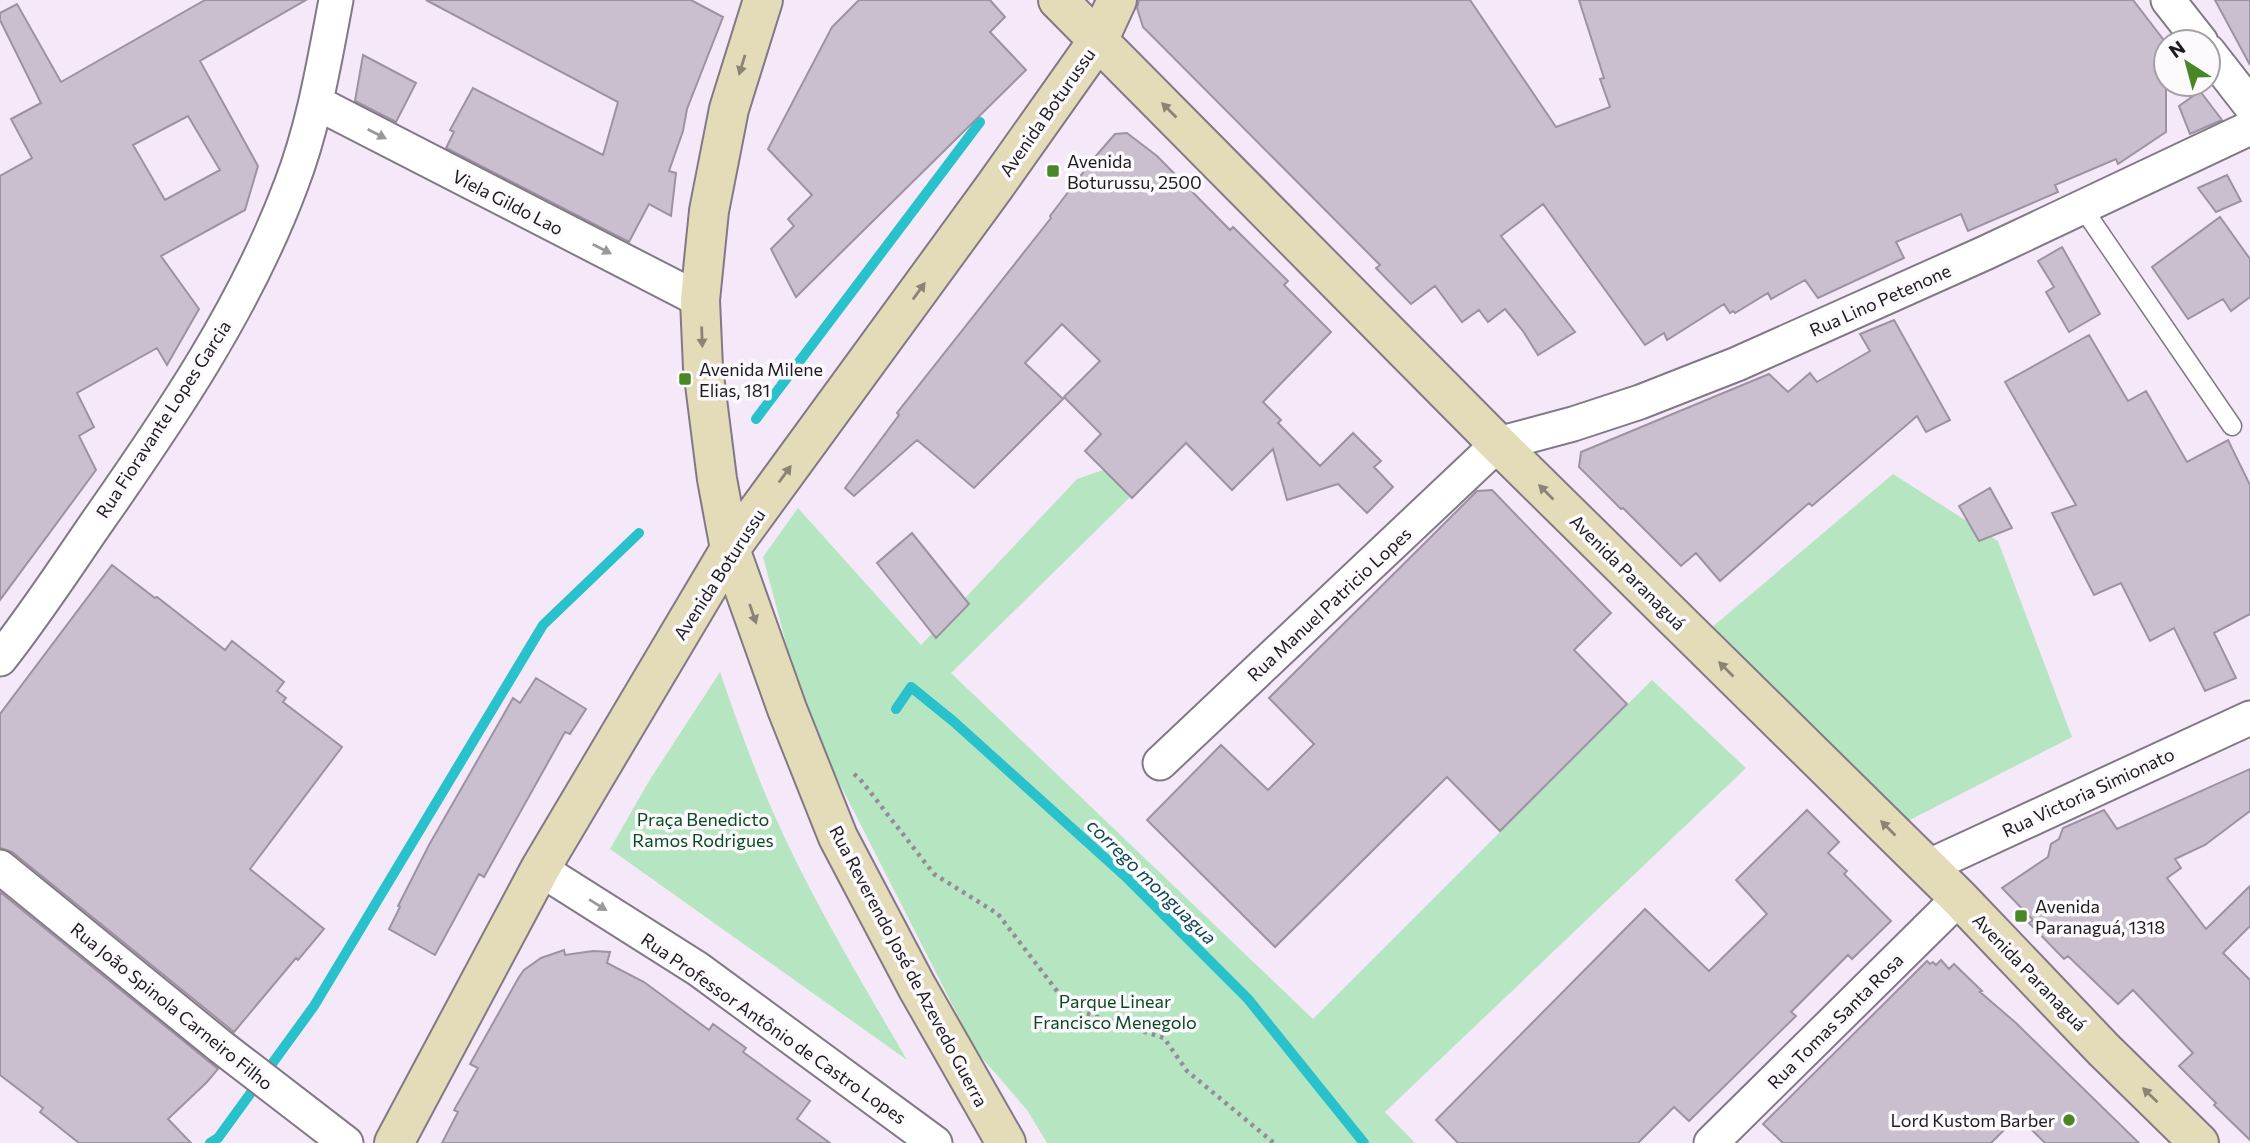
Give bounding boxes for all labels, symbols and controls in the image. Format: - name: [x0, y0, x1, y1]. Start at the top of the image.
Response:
- north arrow: [2152, 28, 2222, 98]
- text: N: [2164, 35, 2189, 62]
- street label: Avenida Boturussu: [994, 44, 1100, 180]
- one-way arrow: [737, 55, 747, 76]
- one-way arrow: [1161, 102, 1178, 119]
- one-way arrow: [367, 129, 387, 140]
- place label: Avenida Boturussu, 2500: [1067, 150, 1202, 193]
- marker: Avenida Boturussu, 2500: [1045, 163, 1061, 179]
- street label: Viela Gildo Lao: [449, 165, 567, 239]
- one-way arrow: [592, 244, 612, 255]
- street label: Rua Lino Petenone: [1806, 259, 1954, 341]
- one-way arrow: [912, 281, 926, 300]
- street label: Rua Fioravante Lopes Garcia: [91, 316, 235, 522]
- one-way arrow: [696, 326, 707, 348]
- place label: Avenida Milene Elias, 181: [699, 358, 823, 401]
- marker: Avenida Milene Elias, 181: [677, 371, 693, 387]
- one-way arrow: [778, 465, 792, 484]
- one-way arrow: [1538, 483, 1555, 500]
- street label: Avenida Boturussu: [668, 504, 770, 644]
- street label: Avenida Paranaguá: [1566, 510, 1690, 634]
- street label: Rua Manuel Patricio Lopes: [1242, 522, 1416, 686]
- one-way arrow: [748, 603, 759, 624]
- one-way arrow: [1717, 660, 1734, 677]
- street label: Rua Victoria Simionato: [1998, 742, 2178, 842]
- park label: Praça Benedicto Ramos Rodrigues: [632, 808, 774, 851]
- water label: corrego monguagua: [1082, 813, 1222, 949]
- one-way arrow: [1879, 820, 1896, 837]
- street label: Rua Reverendo José de Azevedo Guerra: [825, 822, 993, 1110]
- place label: Avenida Paranaguá, 1318: [2035, 895, 2165, 938]
- one-way arrow: [588, 899, 607, 912]
- marker: Avenida Paranaguá, 1318: [2013, 908, 2029, 924]
- street label: Avenida Paranaguá: [1968, 909, 2092, 1035]
- street label: Rua João Spinola Carneiro Filho: [66, 918, 278, 1094]
- street label: Rua Professor Antônio de Castro Lopes: [637, 928, 911, 1128]
- street label: Rua Tomas Santa Rosa: [1763, 949, 1907, 1093]
- park label: Parque Linear Francisco Menegolo: [1033, 990, 1197, 1033]
- one-way arrow: [2142, 1087, 2159, 1104]
- place label: Lord Kustom Barber: [1890, 1109, 2055, 1131]
- marker: Lord Kustom Barber: [2061, 1112, 2077, 1128]

